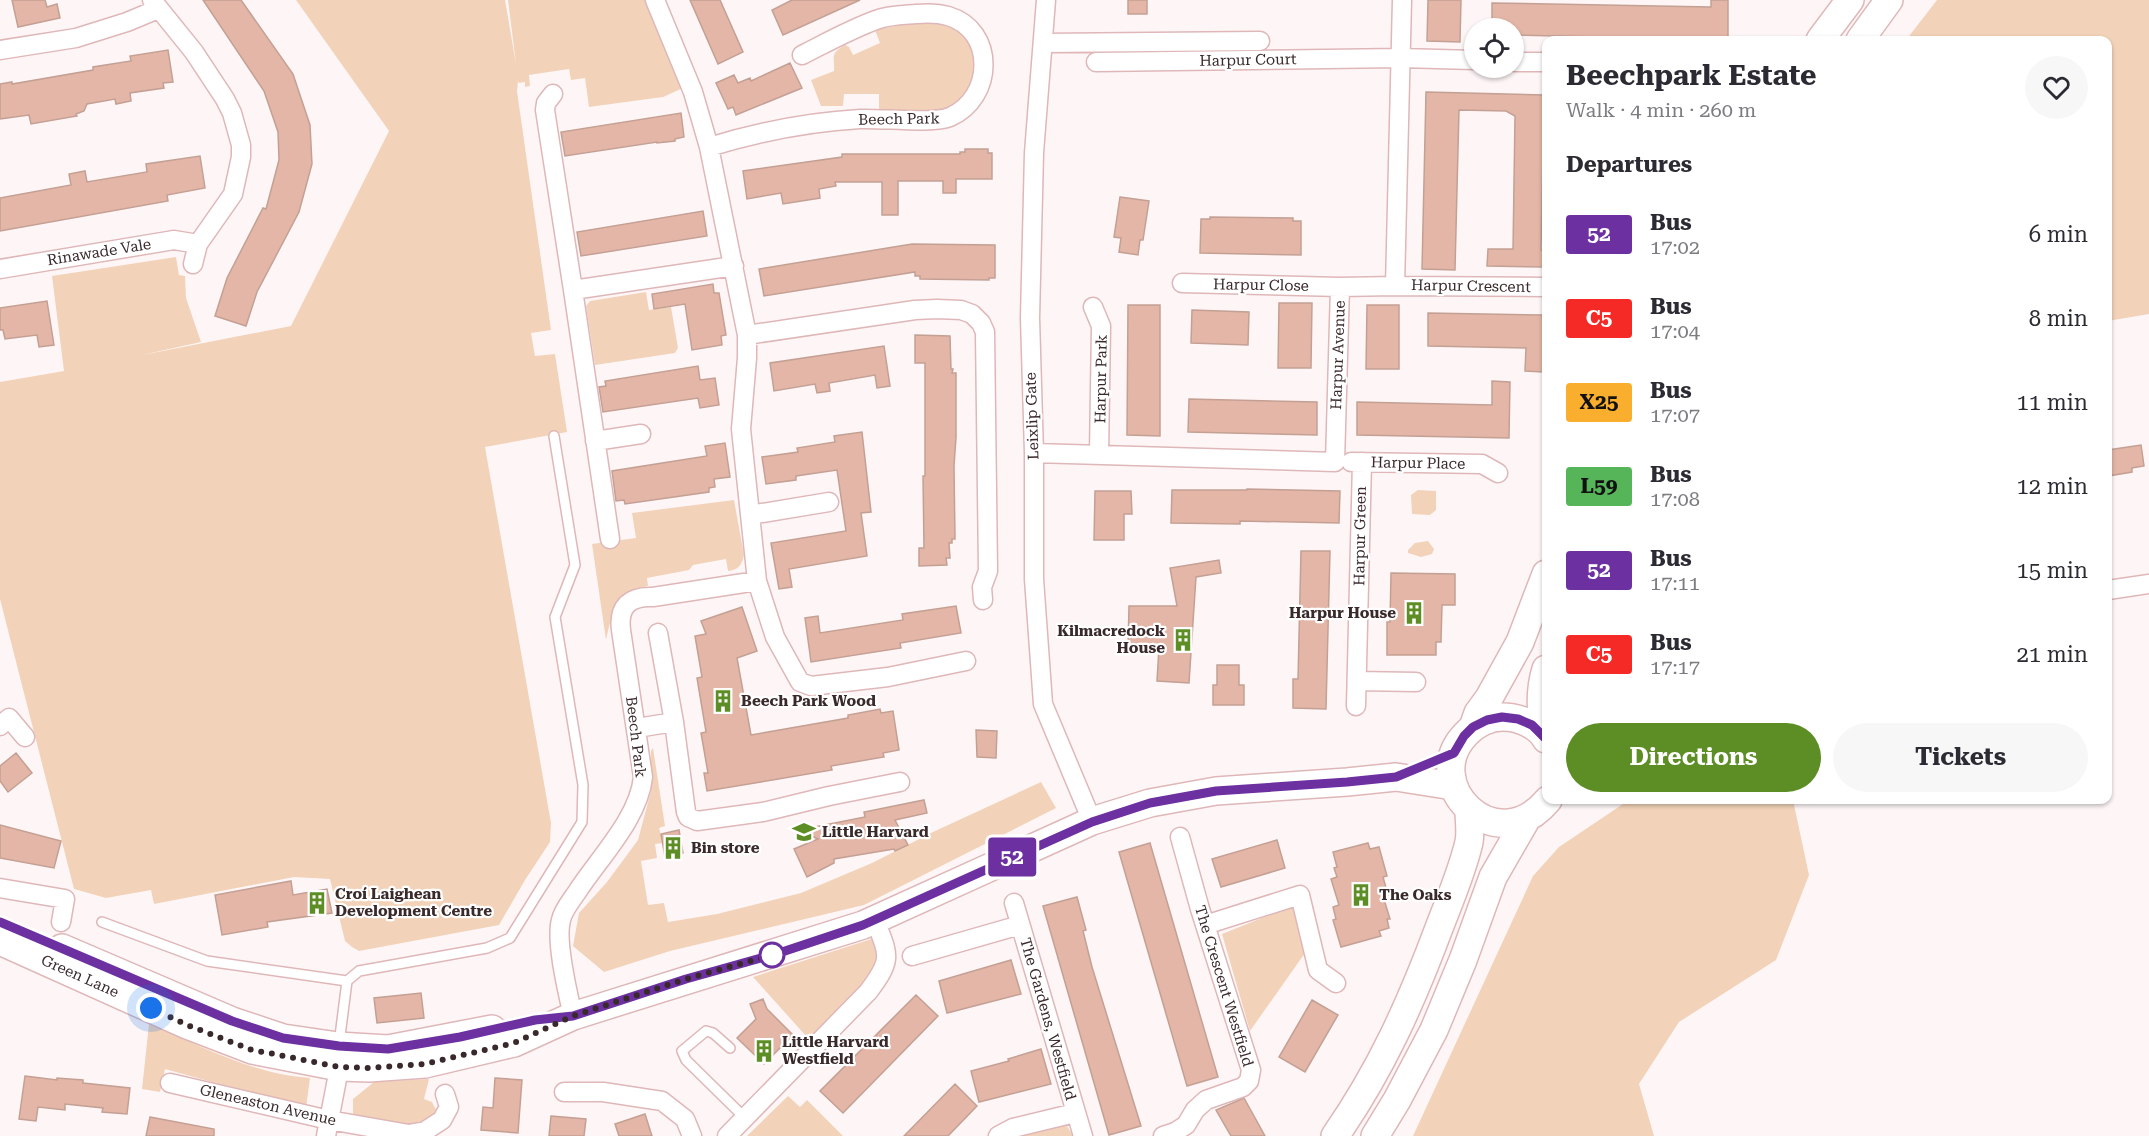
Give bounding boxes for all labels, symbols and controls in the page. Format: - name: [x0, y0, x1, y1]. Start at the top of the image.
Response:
- map controls: [1464, 18, 1524, 78]
- button: locate: [1464, 18, 1524, 78]
- street label: Harpur Court: [1199, 50, 1297, 70]
- button: heart: [2025, 56, 2088, 119]
- text: Beechpark Estate: [1566, 59, 1816, 92]
- text: Walk · 4 min · 260 m: [1566, 98, 1756, 122]
- street label: Beech Park: [858, 109, 940, 129]
- text: Departures: [1566, 152, 1692, 177]
- text: Bus: [1650, 210, 1692, 235]
- text: 52: [1587, 222, 1611, 246]
- text: 6 min: [2029, 222, 2088, 247]
- street label: Rinawade Vale: [46, 235, 152, 269]
- text: 17:02: [1650, 235, 1700, 259]
- street label: Harpur Close: [1213, 275, 1309, 295]
- street label: Harpur Crescent: [1411, 276, 1531, 296]
- text: Bus: [1650, 294, 1692, 319]
- street label: Harpur Avenue: [1327, 300, 1349, 410]
- text: C5: [1586, 306, 1612, 330]
- text: 8 min: [2029, 306, 2088, 331]
- text: 17:04: [1650, 319, 1700, 343]
- street label: Harpur Park: [1091, 334, 1111, 424]
- street label: Leixlip Gate: [1021, 372, 1043, 460]
- text: Bus: [1650, 378, 1692, 403]
- text: X25: [1580, 390, 1618, 414]
- text: 11 min: [2017, 390, 2088, 415]
- text: 17:07: [1650, 403, 1700, 427]
- street label: Harpur Place: [1371, 453, 1465, 473]
- text: Bus: [1650, 462, 1692, 487]
- text: L59: [1581, 474, 1617, 498]
- text: 12 min: [2017, 474, 2088, 499]
- street label: Harpur Green: [1350, 486, 1370, 586]
- text: 17:08: [1650, 487, 1700, 511]
- text: Bus: [1650, 546, 1692, 571]
- text: 52: [1587, 558, 1611, 582]
- text: 15 min: [2017, 558, 2088, 583]
- text: 17:11: [1650, 571, 1700, 595]
- building icon: Harpur House: [1401, 600, 1427, 626]
- place label: Harpur House: [1289, 604, 1396, 622]
- place label: Kilmacredock House: [1057, 622, 1166, 657]
- building icon: Kilmacredock House: [1170, 627, 1196, 653]
- text: Bus: [1650, 630, 1692, 655]
- text: C5: [1586, 642, 1612, 666]
- text: 21 min: [2017, 642, 2088, 667]
- text: 17:17: [1650, 655, 1700, 679]
- building icon: Beech Park Wood: [710, 688, 736, 714]
- place label: Beech Park Wood: [741, 692, 876, 710]
- street label: Beech Park: [622, 695, 650, 779]
- button: Directions: [1566, 723, 1821, 792]
- button: Tickets: [1833, 723, 2088, 792]
- school or university icon: Little Harvard: [791, 819, 817, 845]
- place label: Little Harvard: [822, 823, 929, 841]
- building icon: Bin store: [660, 835, 686, 861]
- line badge: 52: [985, 838, 1039, 876]
- place label: Bin store: [691, 839, 760, 857]
- text: 52: [1000, 845, 1024, 869]
- building icon: The Oaks: [1348, 882, 1374, 908]
- place label: Croí Laighean Development Centre: [335, 885, 492, 920]
- place label: The Oaks: [1379, 886, 1452, 904]
- building icon: Croí Laighean Development Centre: [304, 890, 330, 916]
- street label: The Crescent Westfield: [1191, 903, 1257, 1069]
- street label: The Gardens, Westfield: [1016, 936, 1080, 1103]
- unlabelled marker: [759, 942, 785, 968]
- street label: Green Lane: [38, 951, 122, 1001]
- your location: [136, 993, 166, 1023]
- place label: Little Harvard Westfield: [782, 1033, 889, 1068]
- building icon: Little Harvard Westfield: [751, 1038, 777, 1064]
- street label: Gleneaston Avenue: [198, 1081, 338, 1129]

